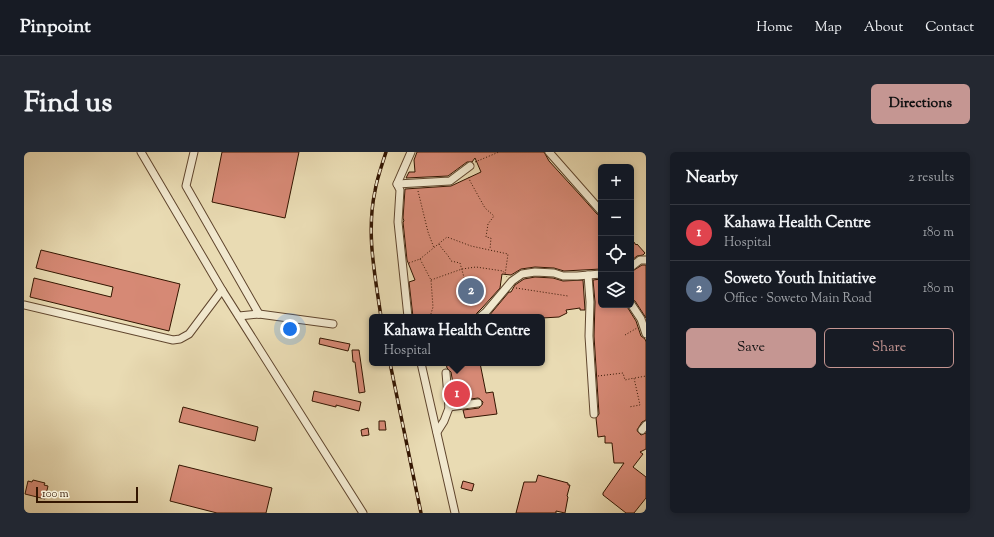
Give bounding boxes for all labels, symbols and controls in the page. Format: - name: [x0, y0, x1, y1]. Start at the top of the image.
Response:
- text: Pinpoint: [20, 14, 91, 41]
- text: Home: [756, 18, 793, 38]
- text: Map: [815, 18, 842, 38]
- text: About: [864, 18, 903, 38]
- text: Contact: [925, 18, 974, 38]
- text: Find us: [24, 84, 112, 124]
- button: Directions: [871, 84, 970, 124]
- map controls: [598, 164, 634, 308]
- button: +: [598, 164, 634, 200]
- text: Nearby: [686, 166, 738, 190]
- text: 2 results: [909, 169, 954, 187]
- button: −: [598, 200, 634, 236]
- text: Kahawa Health Centre: [724, 213, 871, 234]
- text: 1: [697, 224, 701, 242]
- text: 180 m: [923, 224, 954, 242]
- text: Hospital: [724, 234, 771, 252]
- button: locate: [598, 236, 634, 272]
- text: Soweto Youth Initiative: [724, 269, 876, 290]
- button: layers: [598, 272, 634, 308]
- pin: 2: [458, 276, 484, 306]
- text: 2: [696, 280, 702, 298]
- text: 180 m: [923, 280, 954, 298]
- text: Office · Soweto Main Road: [724, 290, 872, 308]
- popup: [369, 314, 545, 366]
- your location: [280, 319, 300, 339]
- text: Kahawa Health Centre: [384, 321, 530, 342]
- button: Save: [686, 328, 816, 368]
- button: Share: [824, 328, 954, 368]
- text: Hospital: [384, 342, 431, 360]
- pin: 1: [444, 379, 470, 409]
- scale bar: [36, 485, 138, 504]
- text: 100 m: [42, 486, 69, 502]

